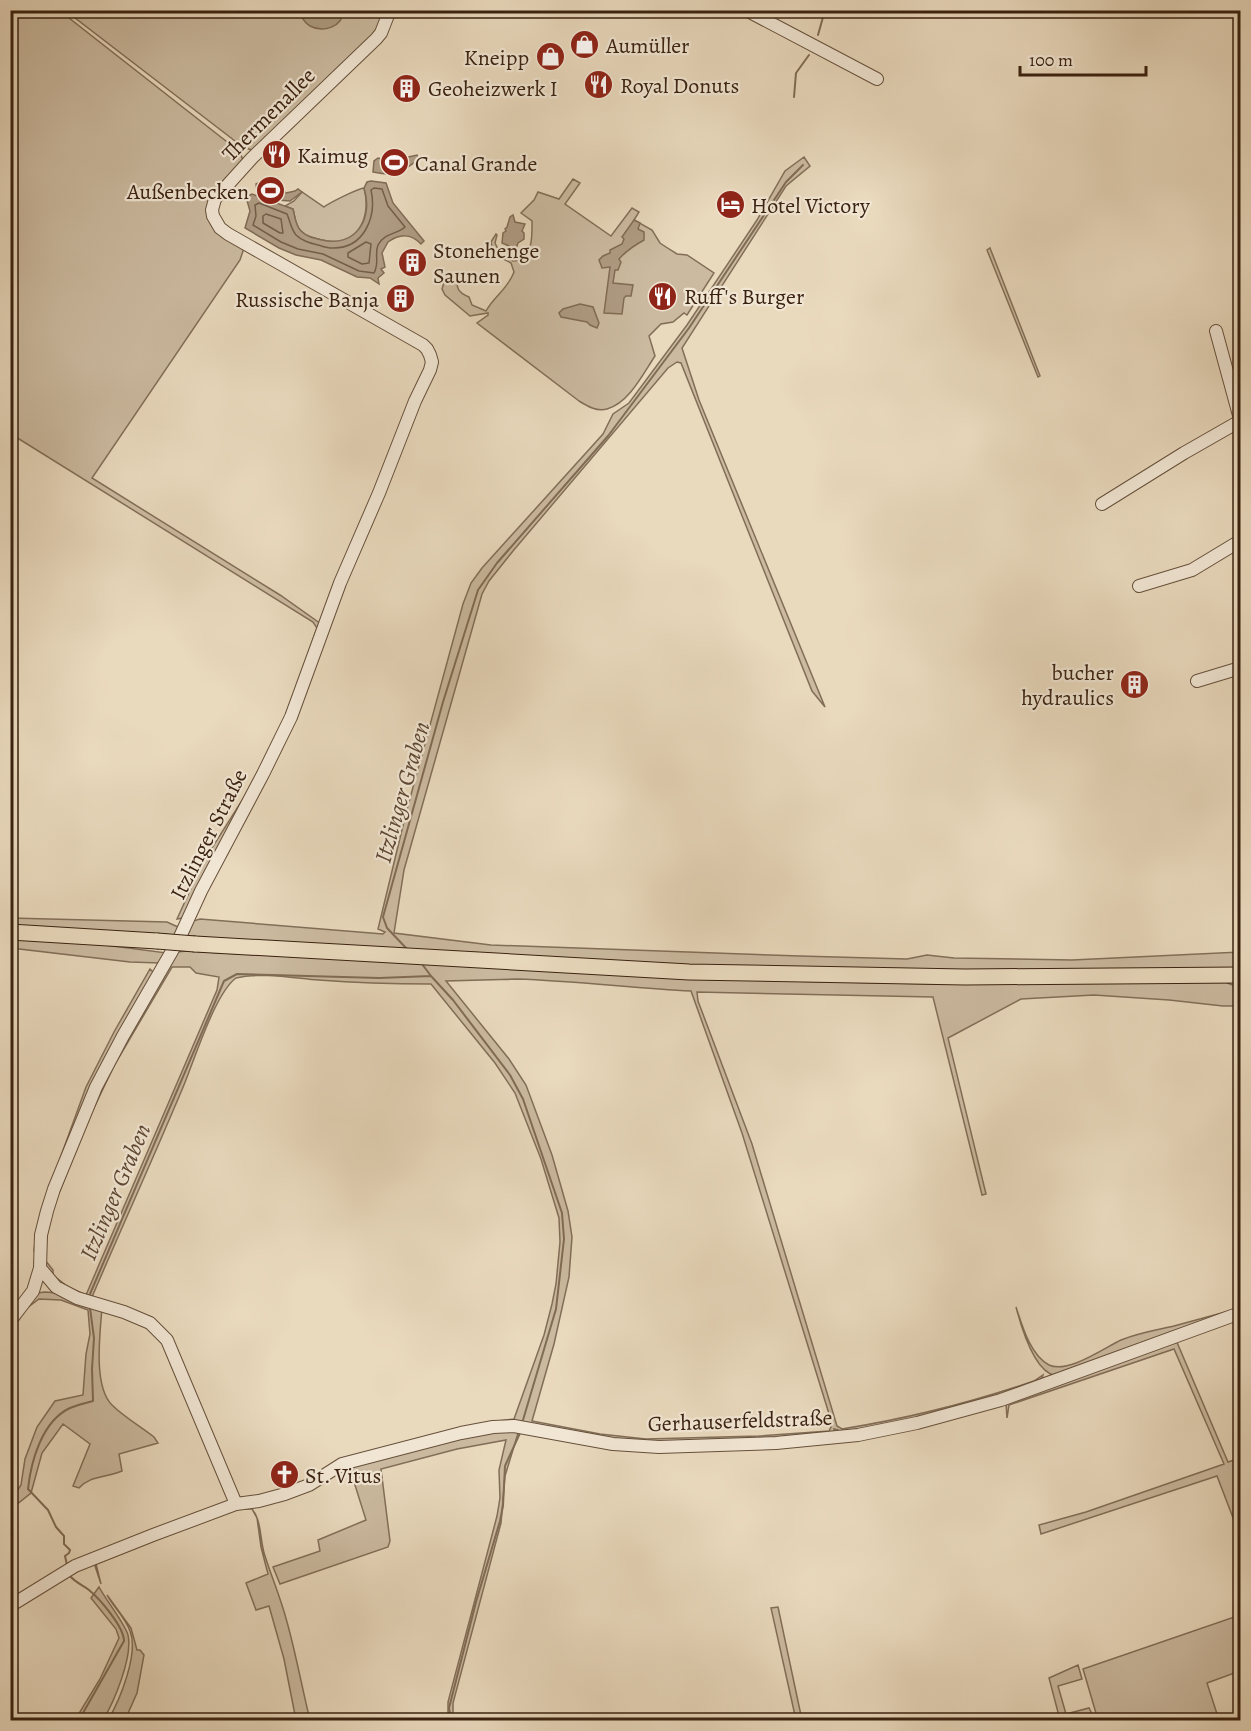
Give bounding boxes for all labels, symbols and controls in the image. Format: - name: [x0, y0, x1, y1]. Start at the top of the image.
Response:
- shop icon: Aumüller: [569, 29, 601, 61]
- place label: Aumüller: [605, 31, 690, 61]
- scale bar: [1020, 39, 1146, 77]
- shop icon: Kneipp: [534, 41, 566, 73]
- place label: Kneipp: [464, 43, 529, 73]
- text: 100 m: [1029, 48, 1073, 72]
- street label: Thermenallee: [215, 61, 322, 168]
- restaurant icon: Royal Donuts: [583, 69, 615, 101]
- place label: Royal Donuts: [620, 71, 739, 101]
- building icon: Geoheizwerk I: [391, 72, 423, 104]
- place label: Geoheizwerk I: [428, 74, 558, 104]
- restaurant icon: Kaimug: [260, 139, 292, 171]
- place label: Kaimug: [297, 141, 368, 171]
- sports icon: Canal Grande: [378, 147, 410, 179]
- place label: Canal Grande: [415, 149, 537, 179]
- sports icon: Außenbecken: [254, 175, 286, 207]
- place label: Außenbecken: [126, 177, 249, 207]
- hotel icon: Hotel Victory: [714, 189, 746, 221]
- place label: Hotel Victory: [751, 191, 870, 221]
- place label: Stonehenge Saunen: [433, 236, 539, 291]
- building icon: Stonehenge Saunen: [396, 247, 428, 279]
- restaurant icon: Ruff's Burger: [647, 280, 679, 312]
- place label: Ruff's Burger: [684, 282, 804, 312]
- building icon: Russische Banja: [384, 283, 416, 315]
- place label: Russische Banja: [235, 285, 380, 315]
- place label: bucher hydraulics: [1021, 658, 1114, 713]
- building icon: bucher hydraulics: [1119, 669, 1151, 701]
- water label: Itzlinger Graben: [367, 718, 437, 866]
- street label: Itzlinger Straße: [163, 764, 255, 905]
- water label: Itzlinger Graben: [72, 1119, 158, 1265]
- street label: Gerhauserfeldstraße: [647, 1403, 833, 1439]
- church icon: St. Vitus: [268, 1459, 300, 1491]
- place label: St. Vitus: [305, 1461, 381, 1491]

